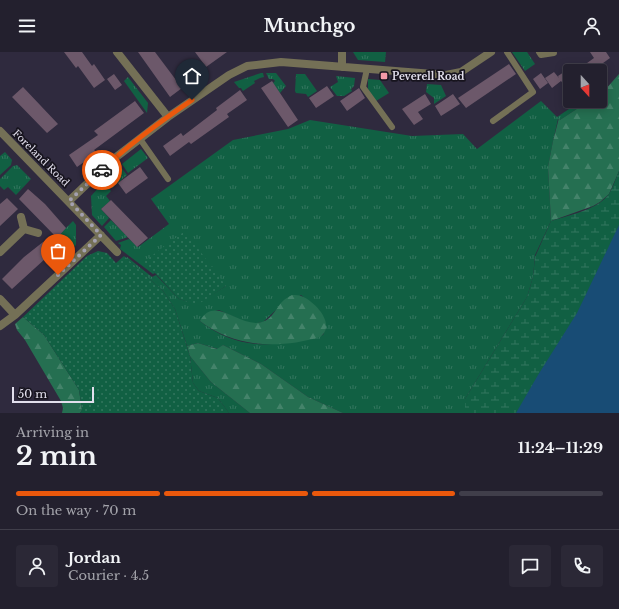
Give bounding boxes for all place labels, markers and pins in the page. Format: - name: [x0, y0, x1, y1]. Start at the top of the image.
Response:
- pin: [175, 59, 209, 100]
- place label: Peverell Road: [392, 70, 464, 83]
- marker: Peverell Road: [379, 71, 389, 81]
- pin: [41, 234, 75, 275]

